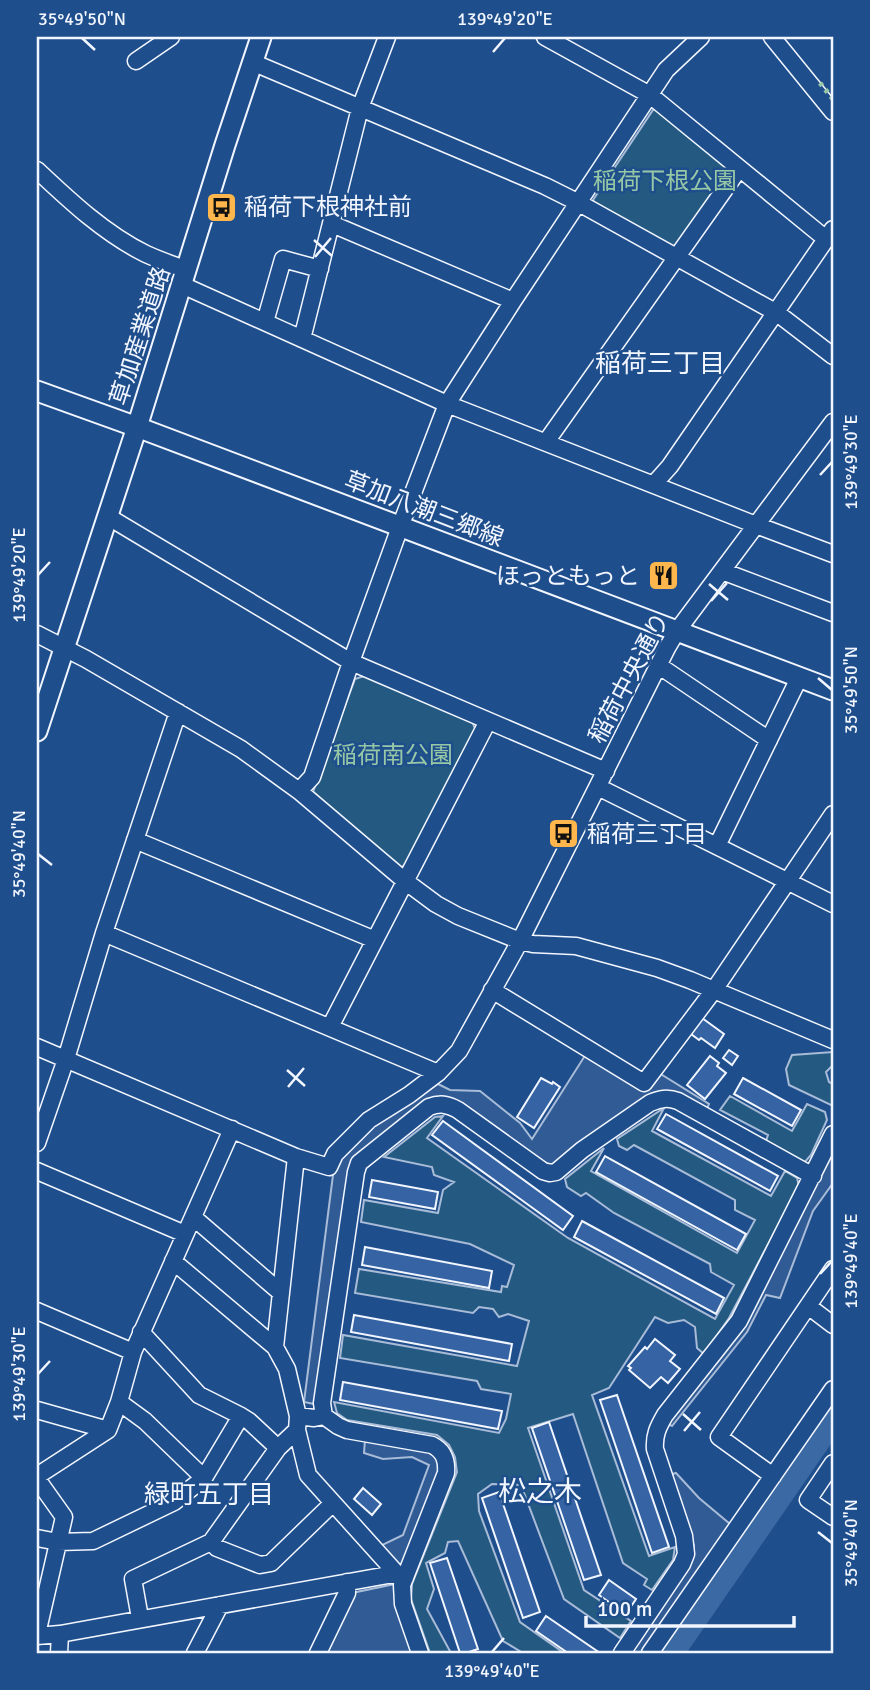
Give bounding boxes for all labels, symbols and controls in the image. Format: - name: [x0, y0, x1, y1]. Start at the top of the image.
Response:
- text: 35°49'50"N: [38, 8, 126, 30]
- text: 139°49'20"E: [457, 8, 553, 30]
- park label: 稲荷下根公園: [593, 166, 737, 196]
- bus stop icon: 稲荷下根神社前: [204, 190, 238, 224]
- place label: 稲荷下根神社前: [244, 192, 412, 222]
- street label: 草加産業道路: [103, 263, 177, 409]
- district label: 稲荷三丁目: [595, 348, 725, 380]
- text: 139°49'30"E: [840, 414, 862, 510]
- street label: 草加八潮三郷線: [340, 465, 508, 553]
- text: 139°49'20"E: [8, 527, 30, 623]
- restaurant icon: ほっともっと: [646, 559, 680, 593]
- place label: ほっともっと: [496, 561, 640, 591]
- street label: 稲荷中央通り: [582, 607, 676, 749]
- text: 35°49'50"N: [840, 646, 862, 734]
- park label: 稲荷南公園: [333, 740, 453, 770]
- text: 35°49'40"N: [8, 810, 30, 898]
- bus stop icon: 稲荷三丁目: [547, 817, 581, 851]
- place label: 稲荷三丁目: [587, 819, 707, 849]
- text: 139°49'40"E: [840, 1213, 862, 1309]
- text: 139°49'30"E: [8, 1326, 30, 1422]
- district label: 松之木: [498, 1475, 582, 1509]
- district label: 緑町五丁目: [144, 1479, 274, 1511]
- text: 35°49'40"N: [840, 1499, 862, 1587]
- scale bar: [586, 1585, 795, 1629]
- text: 100 m: [597, 1596, 652, 1622]
- text: 139°49'40"E: [444, 1660, 540, 1682]

